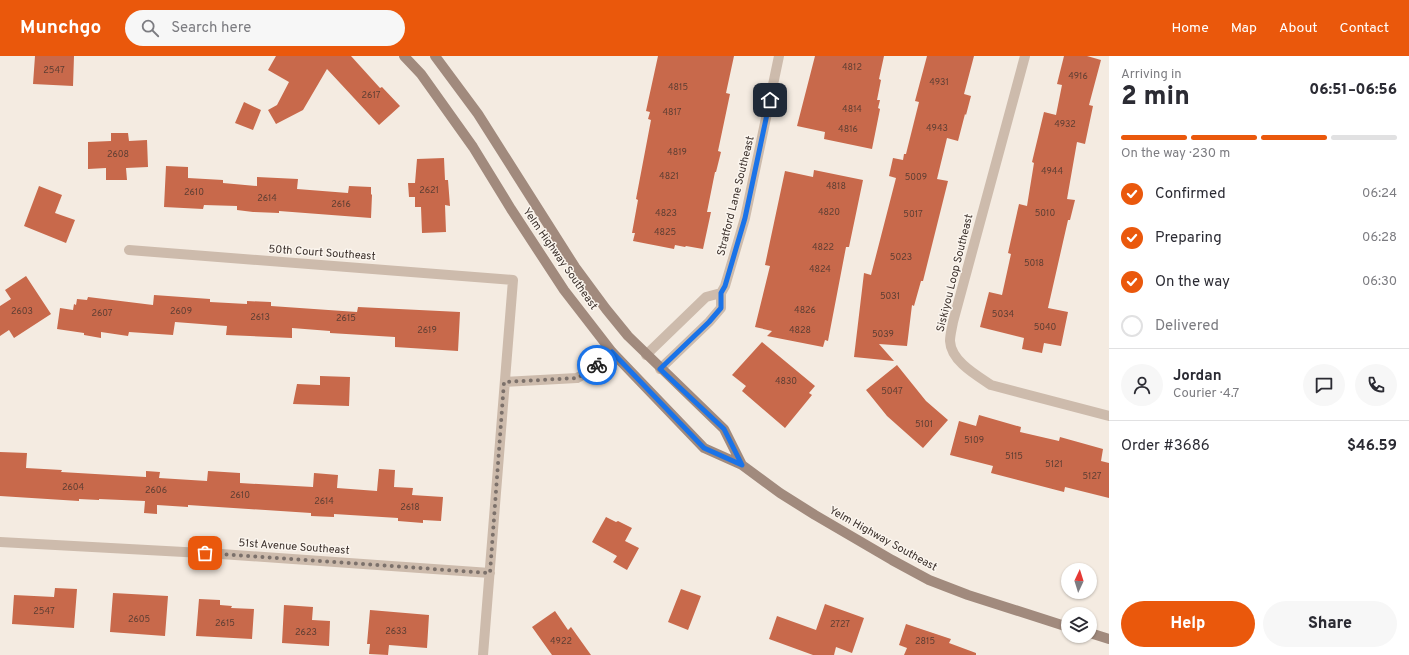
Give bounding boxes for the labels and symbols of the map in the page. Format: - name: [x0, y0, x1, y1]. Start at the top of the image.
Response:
- house number: 4812: [842, 62, 862, 73]
- house number: 2547: [43, 65, 65, 76]
- house number: 4916: [1068, 71, 1088, 82]
- house number: 4931: [929, 77, 949, 88]
- house number: 4815: [668, 82, 688, 93]
- pin: [753, 83, 787, 117]
- house number: 2617: [362, 90, 381, 101]
- house number: 4814: [842, 104, 862, 115]
- house number: 4817: [662, 107, 682, 118]
- house number: 4932: [1054, 119, 1076, 130]
- house number: 4943: [926, 123, 948, 134]
- house number: 4816: [838, 124, 858, 135]
- street label: Stratford Lane Southeast: [714, 135, 758, 257]
- house number: 4819: [667, 147, 687, 158]
- house number: 2608: [107, 149, 129, 160]
- house number: 4944: [1041, 166, 1063, 177]
- house number: 4821: [659, 171, 679, 182]
- house number: 5009: [905, 172, 927, 183]
- house number: 4818: [826, 181, 846, 192]
- house number: 2621: [419, 185, 439, 196]
- house number: 2610: [184, 187, 204, 198]
- house number: 2614: [257, 193, 277, 204]
- house number: 2616: [331, 199, 351, 210]
- street label: Yelm Highway Southeast: [519, 205, 601, 313]
- house number: 4820: [818, 207, 840, 218]
- house number: 4823: [655, 208, 677, 219]
- house number: 5010: [1035, 208, 1055, 219]
- house number: 5017: [903, 209, 923, 220]
- street label: Siskiyou Loop Southeast: [934, 213, 976, 333]
- house number: 4825: [654, 227, 676, 238]
- street label: 50th Court Southeast: [268, 242, 376, 264]
- house number: 4822: [812, 242, 834, 253]
- house number: 5023: [890, 252, 912, 263]
- house number: 5018: [1024, 258, 1044, 269]
- house number: 4824: [809, 264, 831, 275]
- house number: 5031: [880, 291, 900, 302]
- house number: 4826: [794, 305, 816, 316]
- house number: 2603: [11, 306, 33, 317]
- house number: 2609: [170, 306, 192, 317]
- house number: 2607: [91, 308, 113, 319]
- house number: 5034: [992, 309, 1015, 320]
- house number: 2613: [250, 312, 270, 323]
- house number: 2615: [336, 313, 356, 324]
- house number: 5040: [1034, 322, 1057, 333]
- house number: 2619: [417, 325, 437, 336]
- house number: 4828: [789, 325, 811, 336]
- house number: 5039: [872, 329, 894, 340]
- courier: [577, 345, 617, 385]
- house number: 4830: [775, 376, 797, 387]
- house number: 5047: [881, 386, 903, 397]
- house number: 5101: [915, 419, 933, 430]
- house number: 5109: [964, 435, 984, 446]
- house number: 5115: [1005, 451, 1023, 462]
- house number: 5121: [1045, 459, 1063, 470]
- house number: 5127: [1082, 471, 1102, 482]
- house number: 2604: [62, 482, 85, 493]
- house number: 2606: [145, 485, 167, 496]
- house number: 2610: [230, 490, 250, 501]
- house number: 2614: [314, 496, 334, 507]
- house number: 2618: [400, 502, 420, 513]
- street label: Yelm Highway Southeast: [827, 503, 939, 575]
- pin: [188, 536, 222, 570]
- street label: 51st Avenue Southeast: [238, 536, 350, 558]
- north arrow: [1061, 563, 1097, 599]
- house number: 2547: [33, 606, 55, 617]
- house number: 2605: [128, 614, 150, 625]
- house number: 2615: [215, 618, 235, 629]
- house number: 2727: [830, 619, 850, 630]
- house number: 2633: [385, 626, 407, 637]
- house number: 2623: [295, 627, 317, 638]
- house number: 4922: [550, 636, 572, 647]
- house number: 2815: [915, 636, 935, 647]

